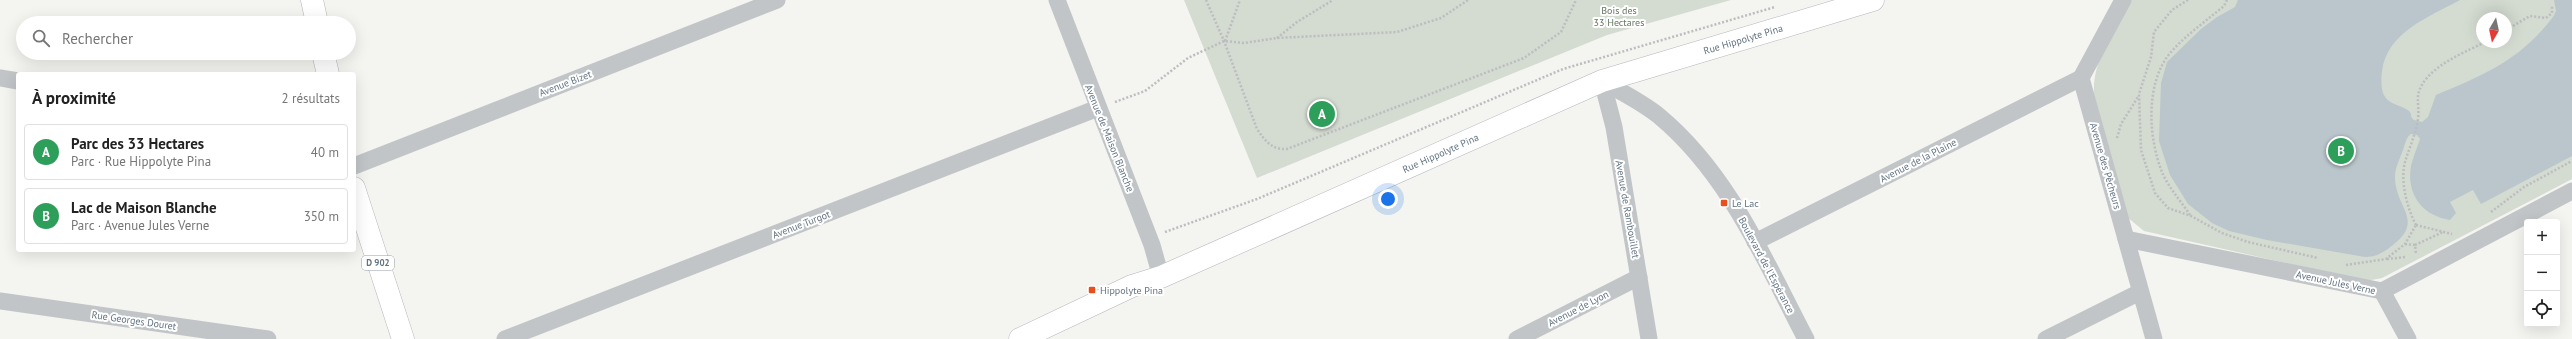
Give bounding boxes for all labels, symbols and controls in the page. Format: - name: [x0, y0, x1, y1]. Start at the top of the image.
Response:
- park label: Bois des 33 Hectares: [1594, 4, 1644, 29]
- north arrow: [2476, 12, 2512, 48]
- search box: [16, 16, 356, 60]
- street label: Rue Hippolyte Pina: [1702, 21, 1784, 57]
- icon: search: [30, 27, 52, 49]
- text: Rechercher: [62, 29, 133, 48]
- street label: Avenue Bizet: [537, 67, 594, 99]
- street label: Avenue de Maison Blanche: [1082, 83, 1137, 194]
- text: À proximité: [32, 87, 116, 109]
- text: 2 résultats: [281, 90, 340, 107]
- pin: A: [1309, 99, 1335, 129]
- street label: Avenue des Pêcheurs: [2087, 121, 2124, 211]
- street label: Rue Hippolyte Pina: [1400, 131, 1481, 176]
- text: Parc des 33 Hectares: [71, 134, 204, 153]
- street label: Avenue de la Plaine: [1878, 136, 1959, 185]
- pin: B: [2328, 136, 2354, 166]
- text: A: [42, 144, 50, 161]
- text: 40 m: [311, 144, 339, 161]
- text: Parc · Rue Hippolyte Pina: [71, 153, 211, 170]
- street label: Avenue de Rambouillet: [1613, 159, 1643, 260]
- your location: [1378, 189, 1398, 209]
- place label: Le Lac: [1732, 197, 1759, 210]
- text: Lac de Maison Blanche: [71, 198, 217, 217]
- marker: Le Lac: [1719, 198, 1729, 208]
- street label: Avenue Turgot: [770, 207, 833, 241]
- text: B: [42, 208, 50, 225]
- text: 350 m: [304, 208, 339, 225]
- street label: Boulevard de l'Espérance: [1736, 215, 1797, 316]
- text: Parc · Avenue Jules Verne: [71, 217, 209, 234]
- map controls: [2524, 219, 2560, 327]
- button: +: [2524, 219, 2560, 255]
- button: −: [2524, 255, 2560, 291]
- road number: D 902: [362, 256, 394, 270]
- street label: Avenue Jules Verne: [2295, 268, 2377, 297]
- place label: Hippolyte Pina: [1100, 284, 1163, 297]
- marker: Hippolyte Pina: [1087, 285, 1097, 295]
- street label: Avenue de Lyon: [1546, 288, 1611, 329]
- button: locate: [2524, 291, 2560, 327]
- street label: Rue Georges Douret: [91, 308, 178, 333]

